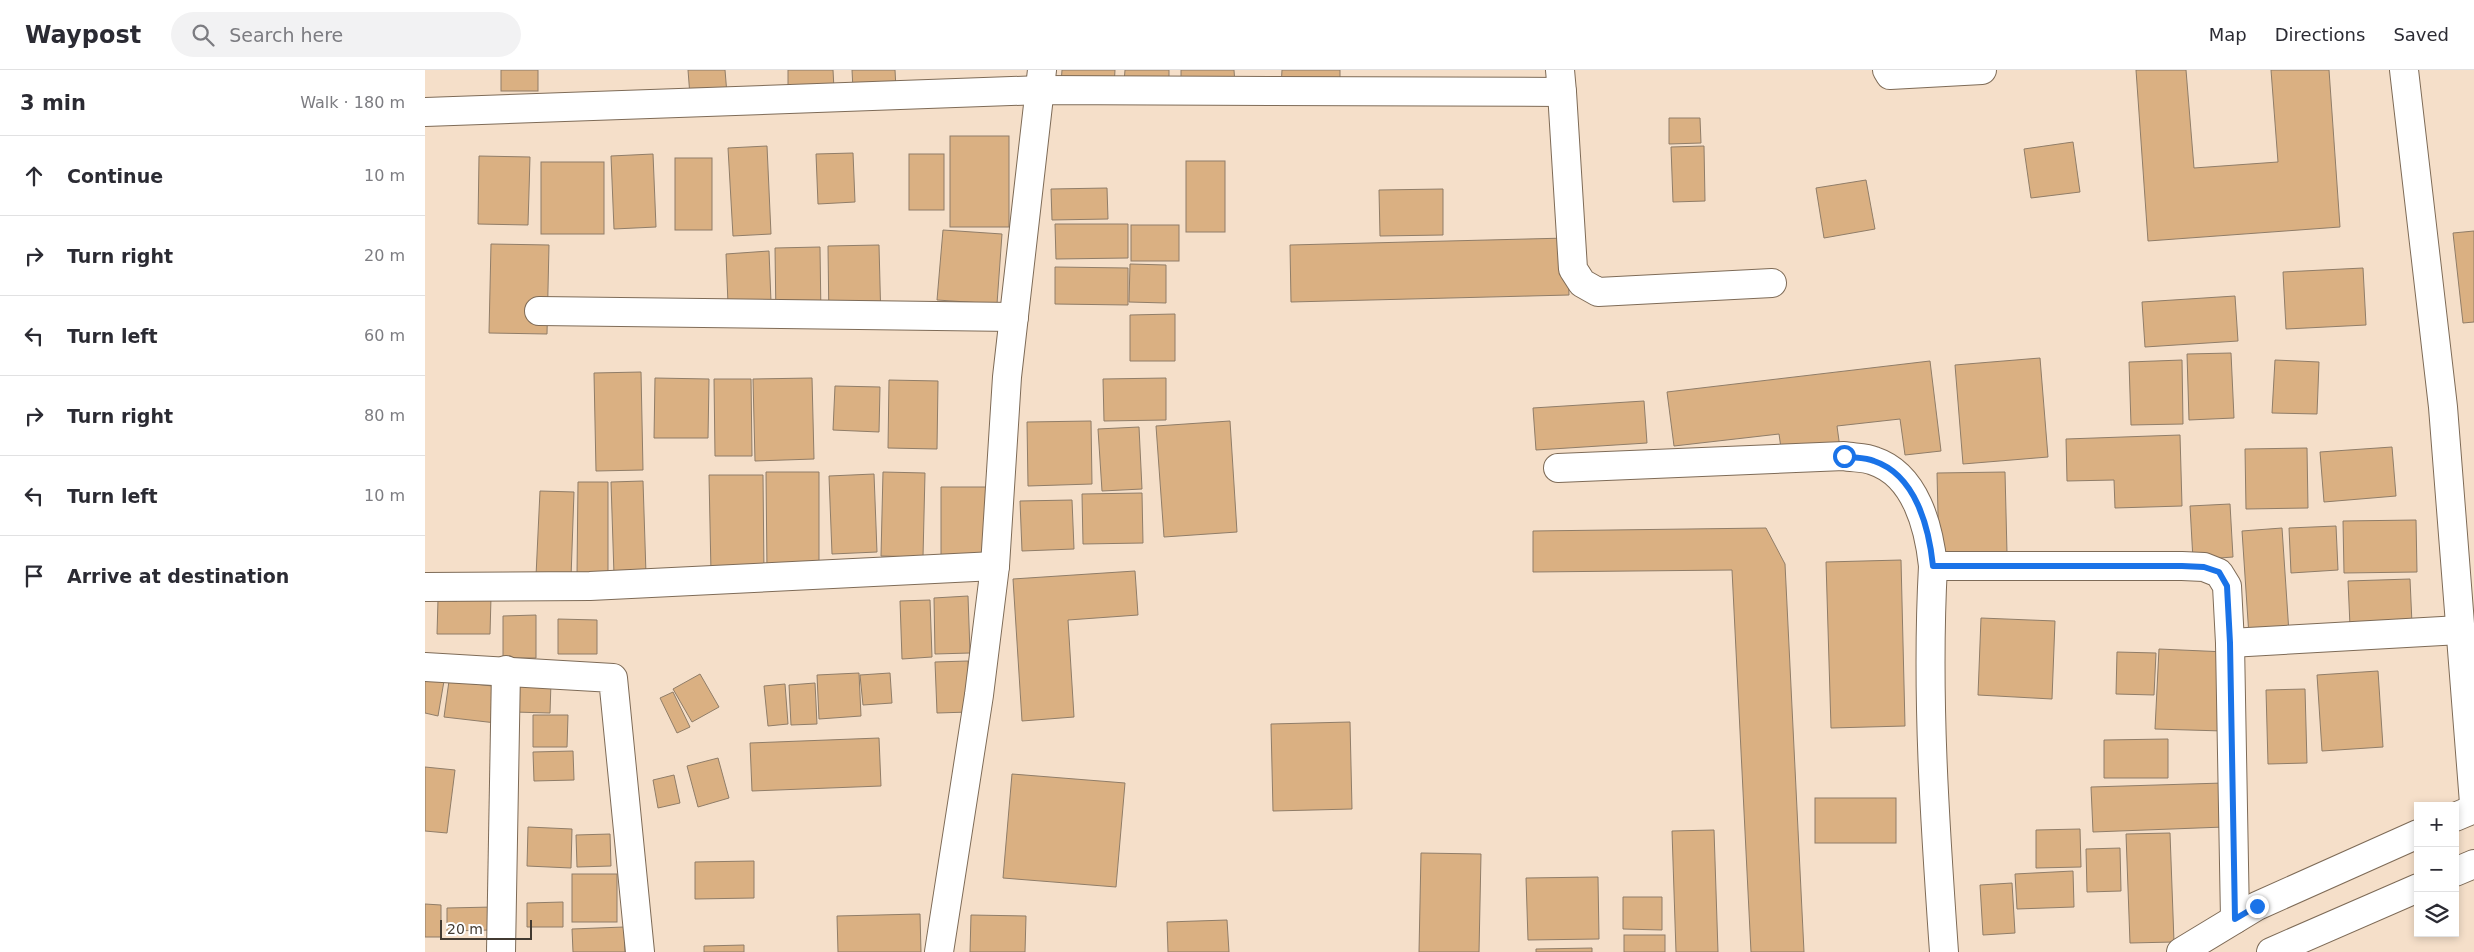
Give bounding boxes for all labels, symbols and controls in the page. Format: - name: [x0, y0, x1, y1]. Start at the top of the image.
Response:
- search box: [171, 12, 521, 57]
- text: Waypost: [25, 21, 141, 49]
- icon: search: [189, 21, 217, 49]
- text: Search here: [229, 24, 343, 46]
- text: Map: [2209, 24, 2247, 45]
- text: Directions: [2275, 24, 2365, 45]
- text: Saved: [2393, 24, 2449, 45]
- text: 3 min: [20, 91, 86, 115]
- text: Walk · 180 m: [300, 93, 405, 112]
- icon: ahead: [20, 162, 48, 190]
- text: Continue: [67, 165, 163, 187]
- text: 10 m: [364, 166, 405, 185]
- icon: right: [20, 242, 48, 270]
- text: Turn right: [67, 245, 173, 267]
- text: 20 m: [364, 246, 405, 265]
- icon: left: [20, 322, 48, 350]
- text: Turn left: [67, 325, 158, 347]
- text: 60 m: [364, 326, 405, 345]
- icon: right: [20, 402, 48, 430]
- text: Turn right: [67, 405, 173, 427]
- text: 80 m: [364, 406, 405, 425]
- route start: [1833, 445, 1856, 468]
- icon: left: [20, 482, 48, 510]
- text: Turn left: [67, 485, 158, 507]
- text: 10 m: [364, 486, 405, 505]
- icon: arrive: [20, 562, 48, 590]
- text: Arrive at destination: [67, 565, 289, 587]
- map controls: [2414, 802, 2459, 937]
- button: +: [2414, 802, 2459, 847]
- button: −: [2414, 847, 2459, 892]
- button: layers: [2414, 892, 2459, 937]
- route end: [2246, 895, 2269, 918]
- scale bar: [440, 917, 533, 940]
- text: 20 m: [447, 921, 483, 937]

